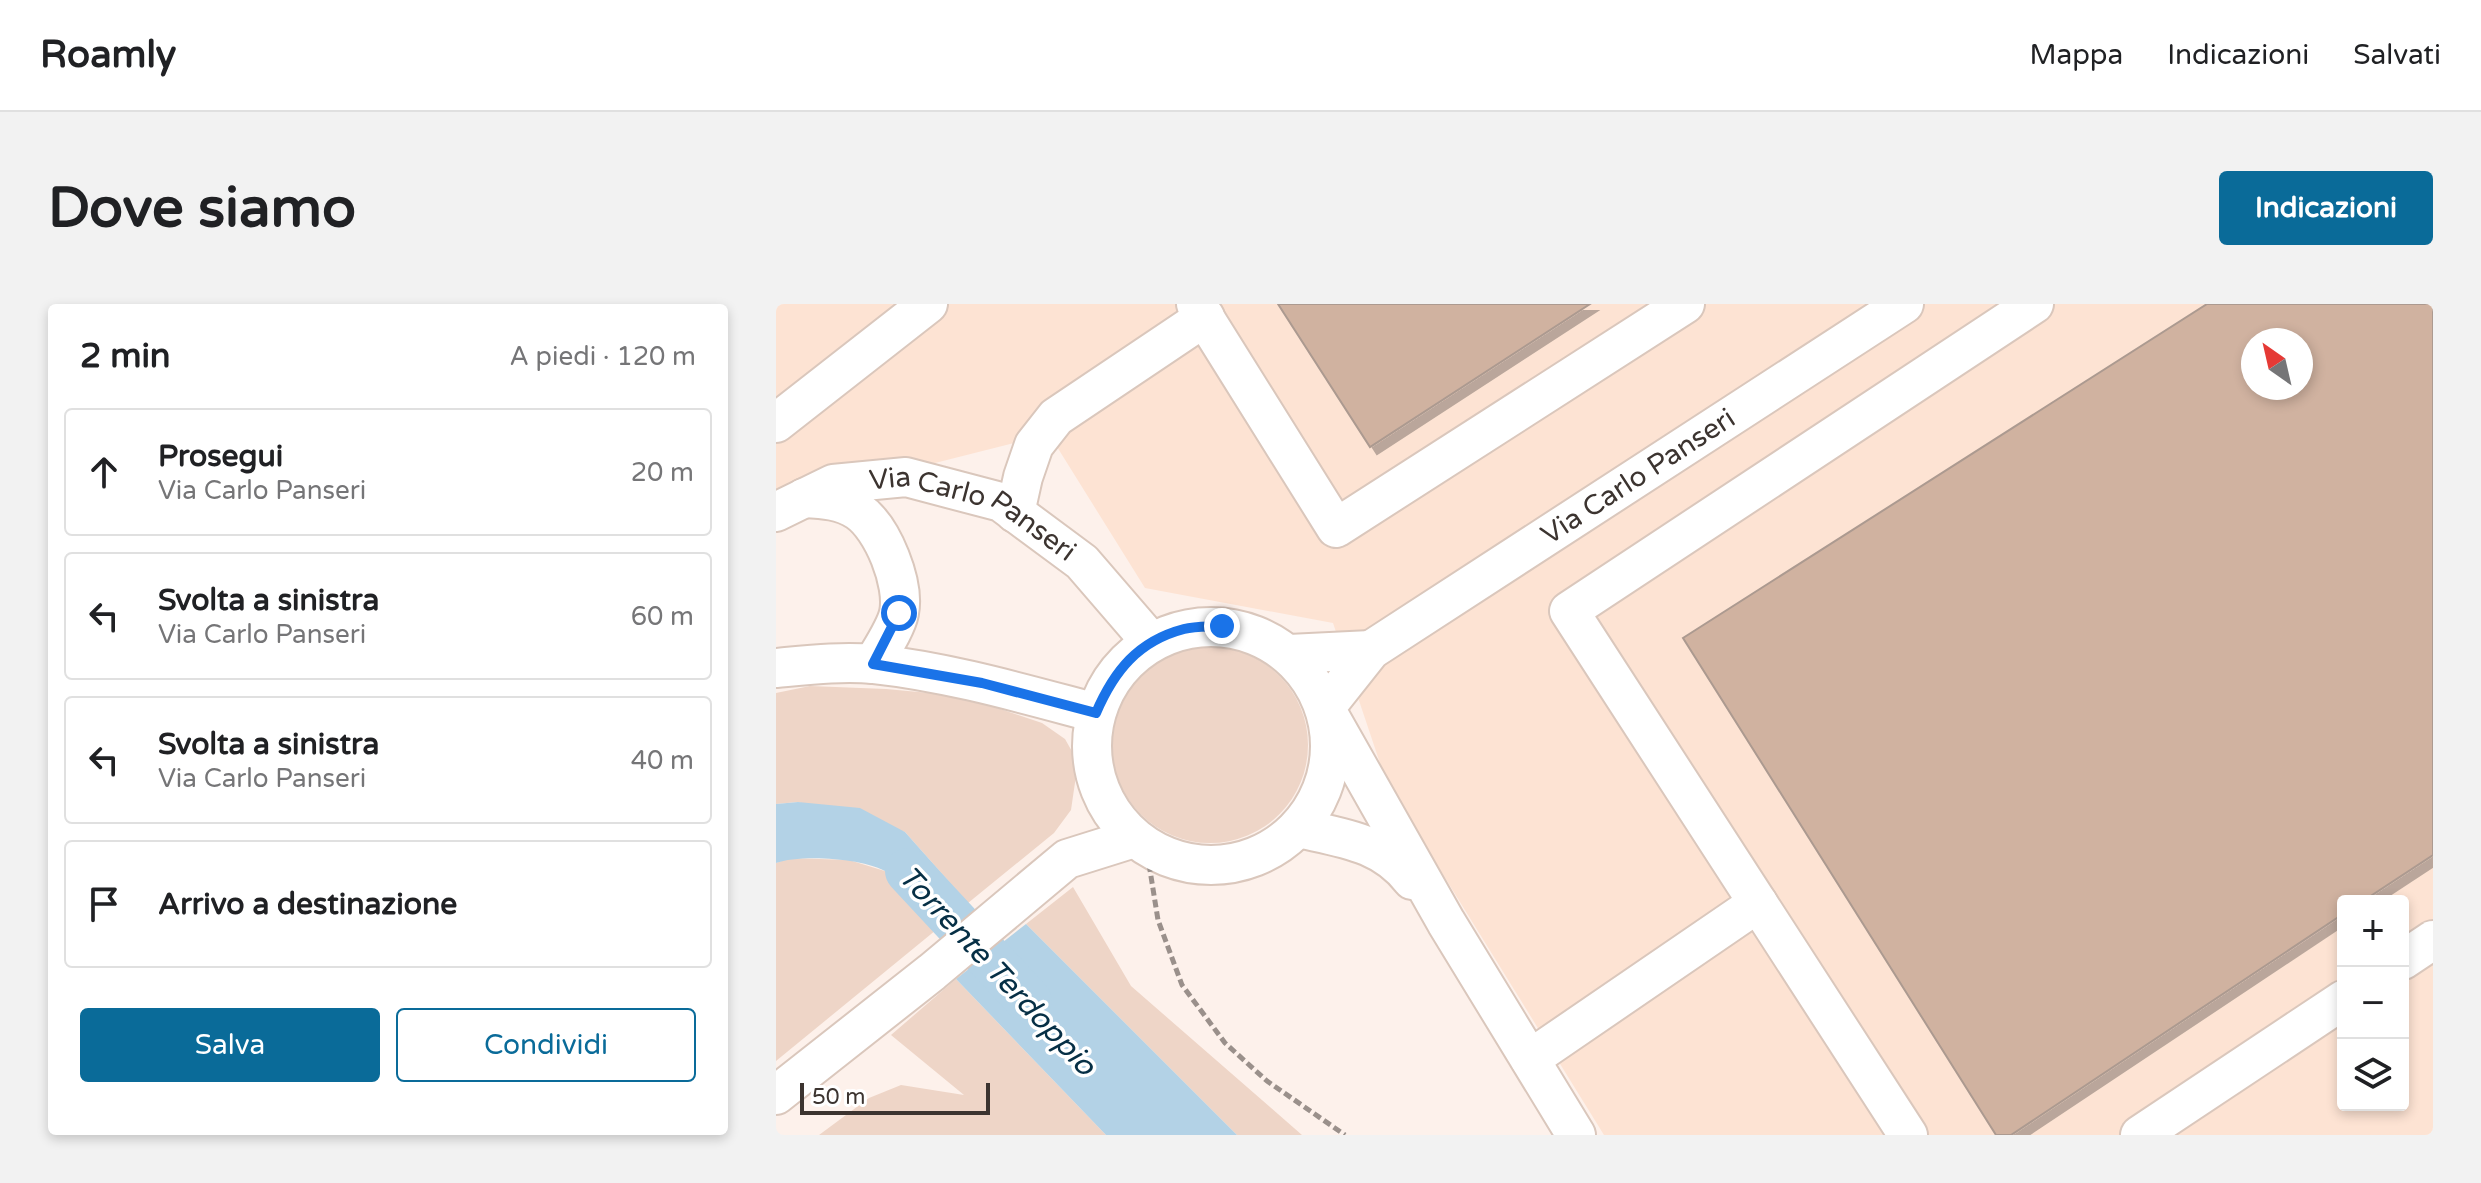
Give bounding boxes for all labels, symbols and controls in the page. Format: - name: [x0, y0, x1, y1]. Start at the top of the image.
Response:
- text: Roamly: [40, 32, 176, 78]
- text: Mappa: [2029, 38, 2123, 72]
- text: Indicazioni: [2167, 38, 2309, 72]
- text: Salvati: [2353, 38, 2441, 72]
- button: Indicazioni: [2219, 171, 2433, 245]
- text: Dove siamo: [48, 175, 356, 242]
- north arrow: [2241, 328, 2313, 400]
- text: 2 min: [80, 336, 171, 377]
- text: A piedi · 120 m: [509, 341, 696, 372]
- street label: Via Carlo Panseri: [1535, 401, 1742, 552]
- text: Prosegui: [158, 438, 283, 475]
- icon: ahead: [82, 450, 126, 494]
- text: 20 m: [631, 457, 694, 488]
- street label: Via Carlo Panseri: [868, 460, 1083, 569]
- text: Via Carlo Panseri: [158, 475, 366, 506]
- text: Svolta a sinistra: [158, 582, 379, 619]
- icon: left: [82, 594, 126, 638]
- route start: [881, 595, 917, 631]
- text: 60 m: [631, 601, 694, 632]
- route end: [1204, 608, 1240, 644]
- text: Via Carlo Panseri: [158, 619, 366, 650]
- text: Svolta a sinistra: [158, 726, 379, 763]
- icon: left: [82, 738, 126, 782]
- text: 40 m: [631, 745, 694, 776]
- text: Via Carlo Panseri: [158, 763, 366, 794]
- water label: Torrente Terdoppio: [890, 858, 1105, 1085]
- icon: arrive: [82, 882, 126, 926]
- text: Arrivo a destinazione: [158, 886, 457, 923]
- map controls: [2337, 895, 2409, 1111]
- button: +: [2337, 895, 2409, 967]
- button: −: [2337, 967, 2409, 1039]
- button: Salva: [80, 1008, 380, 1082]
- button: Condividi: [396, 1008, 696, 1082]
- button: layers: [2337, 1039, 2409, 1111]
- scale bar: [800, 1079, 990, 1115]
- text: 50 m: [812, 1084, 866, 1110]

